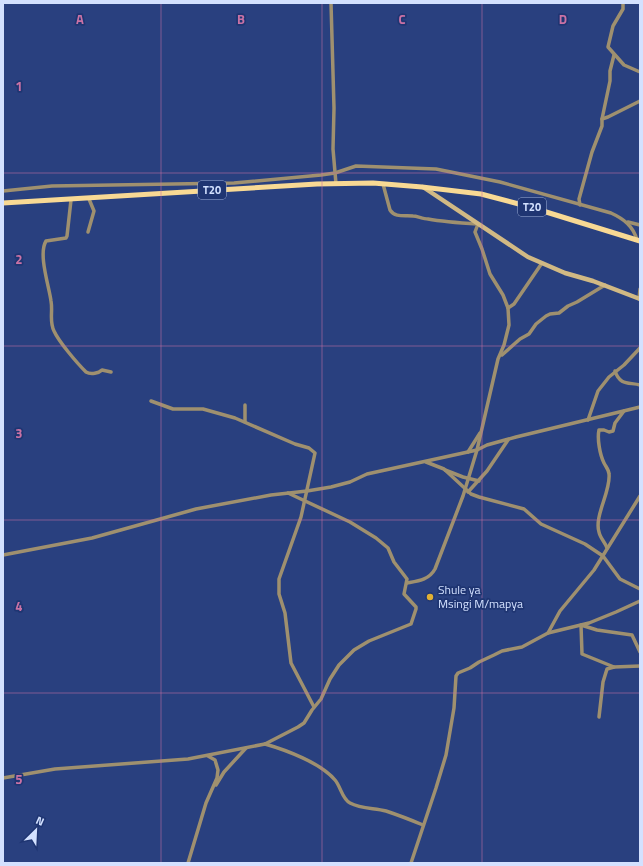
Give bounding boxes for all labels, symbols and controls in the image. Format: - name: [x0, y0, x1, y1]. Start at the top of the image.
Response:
- text: A: [76, 9, 84, 29]
- text: B: [237, 9, 245, 29]
- text: C: [398, 9, 406, 29]
- text: D: [559, 9, 567, 29]
- text: 1: [15, 76, 23, 96]
- road number: T20: [198, 181, 226, 199]
- road number: T20: [518, 198, 546, 216]
- text: 2: [15, 249, 23, 269]
- text: 3: [15, 423, 23, 443]
- place label: Shule ya Msingi M/mapya: [438, 580, 523, 613]
- marker: Shule ya Msingi M/mapya: [425, 592, 435, 602]
- text: 4: [15, 596, 23, 616]
- text: 5: [15, 769, 23, 789]
- north arrow: [16, 810, 56, 850]
- text: N: [33, 812, 47, 830]

